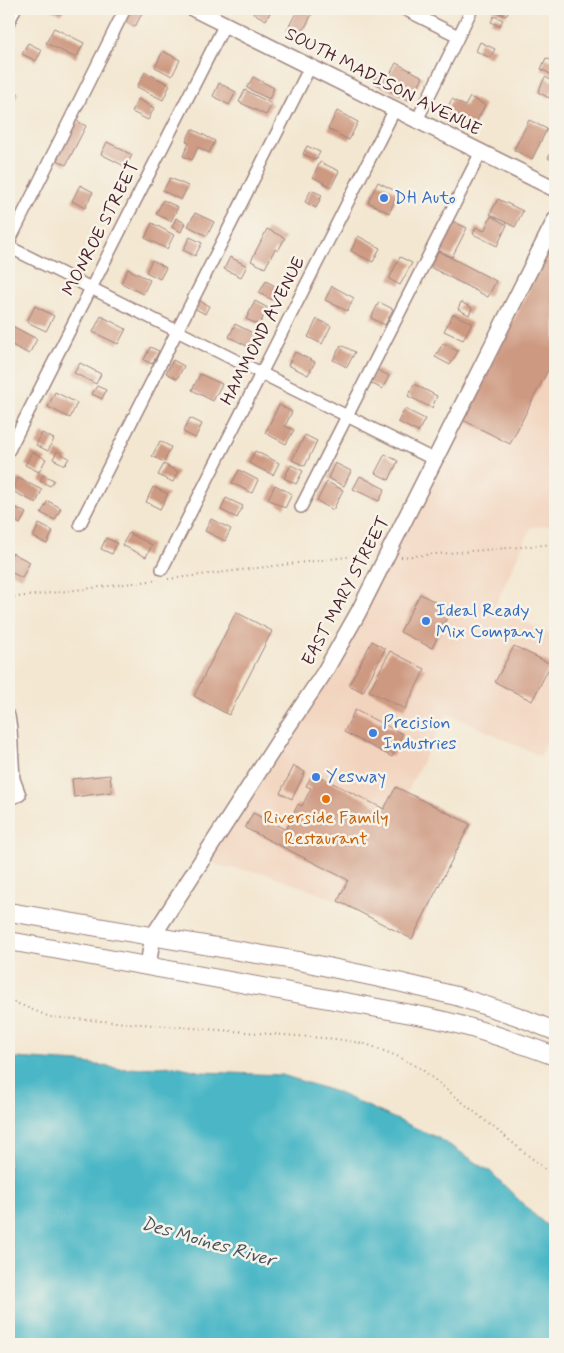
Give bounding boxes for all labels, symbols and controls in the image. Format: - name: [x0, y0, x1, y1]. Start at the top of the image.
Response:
- street label: SOUTH MADISON AVENUE: [281, 22, 485, 142]
- street label: MONROE STREET: [57, 158, 145, 300]
- place label: DH Auto: [394, 186, 456, 210]
- marker: DH Auto: [378, 192, 390, 204]
- street label: HAMMOND AVENUE: [215, 252, 311, 410]
- street label: EAST MARY STREET: [296, 512, 396, 670]
- place label: Ideal Ready Mix Company: [436, 599, 544, 644]
- marker: Ideal Ready Mix Company: [420, 615, 432, 627]
- place label: Precision Industries: [383, 711, 457, 756]
- marker: Precision Industries: [367, 727, 379, 739]
- place label: Yesway: [326, 765, 386, 789]
- marker: Yesway: [310, 771, 322, 783]
- marker: Riverside Family Restaurant: [320, 793, 332, 805]
- place label: Riverside Family Restaurant: [263, 806, 389, 851]
- water label: Des Moines River: [138, 1211, 281, 1274]

